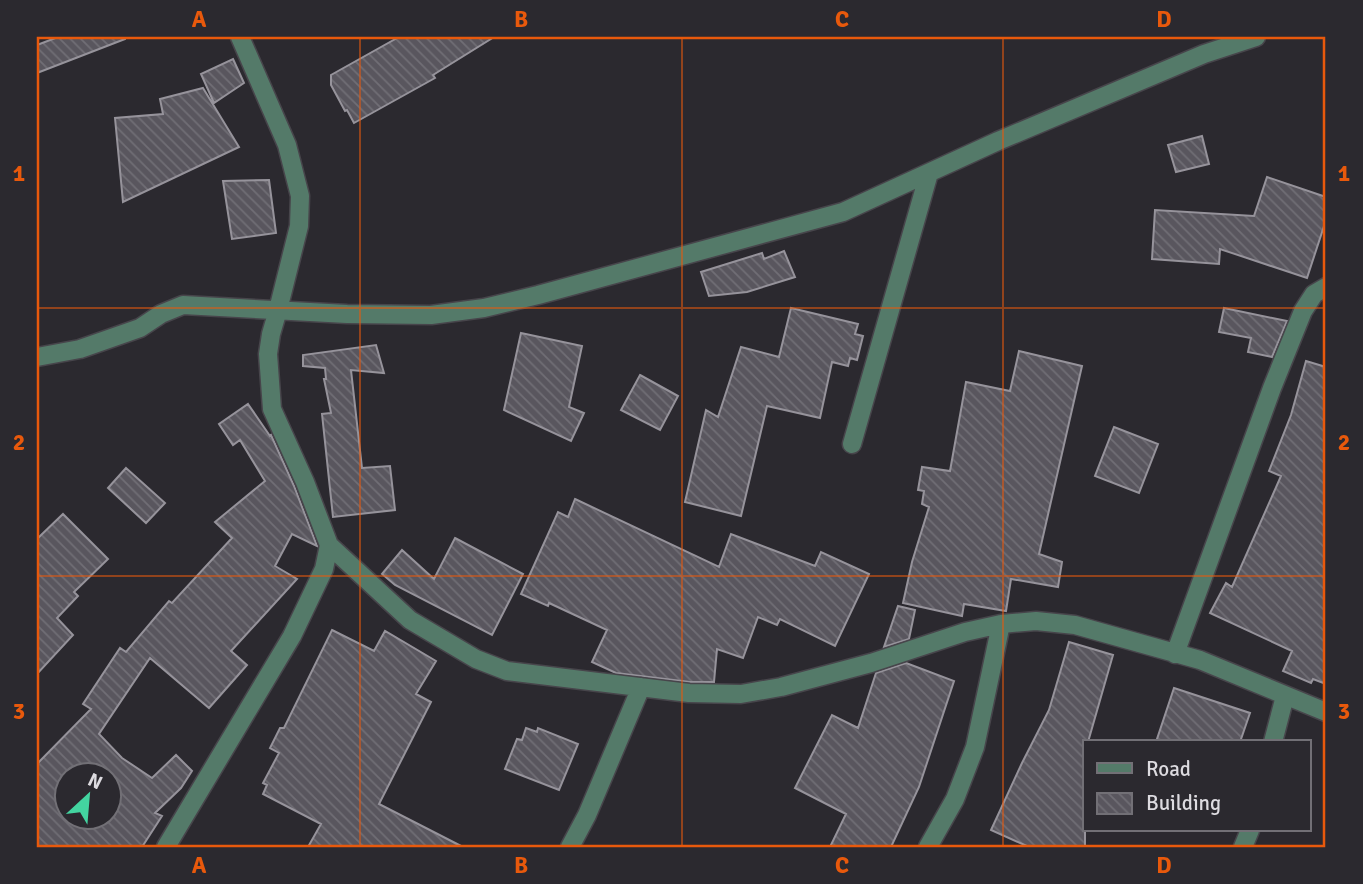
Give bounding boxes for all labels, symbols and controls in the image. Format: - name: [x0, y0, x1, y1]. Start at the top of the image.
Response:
- text: A: [192, 5, 207, 34]
- text: B: [514, 5, 528, 34]
- text: C: [835, 5, 849, 34]
- text: D: [1156, 5, 1172, 34]
- text: 1: [13, 159, 25, 188]
- text: 1: [1338, 159, 1350, 188]
- text: 2: [13, 428, 25, 457]
- text: 2: [1338, 428, 1350, 457]
- text: 3: [13, 697, 25, 726]
- text: 3: [1338, 697, 1350, 726]
- legend: [1083, 740, 1310, 832]
- text: Road: [1146, 756, 1191, 782]
- north arrow: [52, 762, 122, 832]
- text: N: [84, 768, 106, 795]
- text: Building: [1146, 790, 1221, 816]
- text: A: [192, 851, 207, 880]
- text: B: [514, 851, 528, 880]
- text: C: [835, 851, 849, 880]
- text: D: [1156, 851, 1172, 880]

